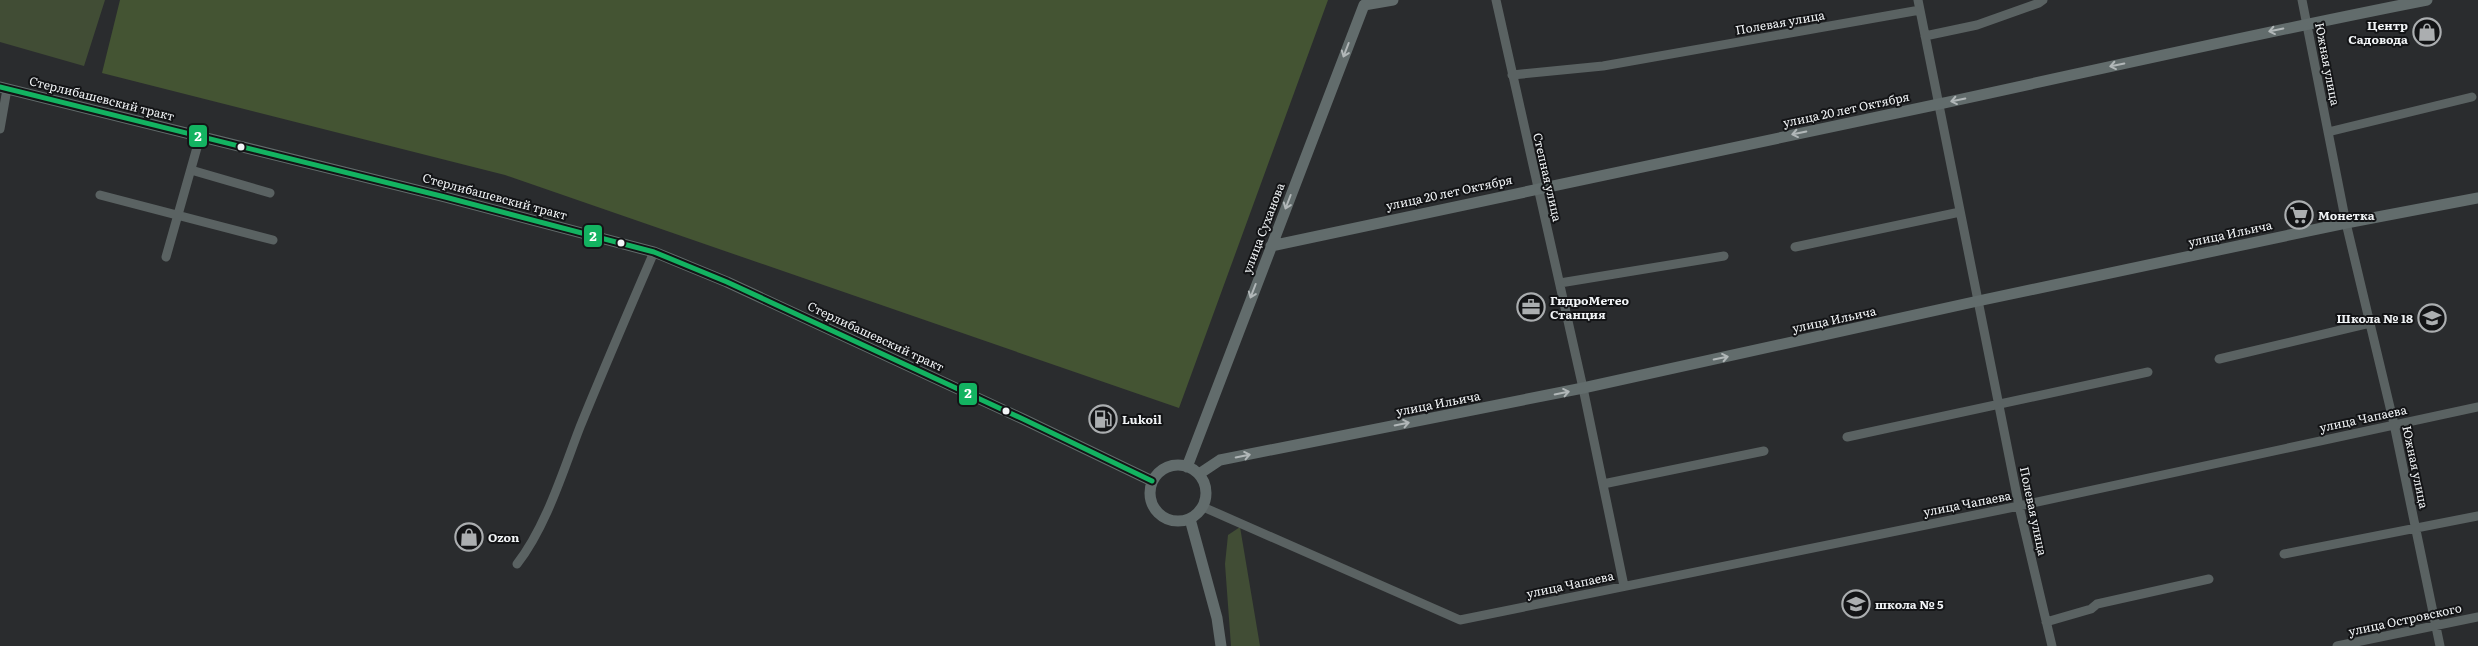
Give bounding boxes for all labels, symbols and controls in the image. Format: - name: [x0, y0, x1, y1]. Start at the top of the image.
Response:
- street label: Полевая улица: [1734, 5, 1827, 39]
- place label: Центр Садовода: [2348, 16, 2408, 48]
- shop icon: Центр Садовода: [2412, 17, 2442, 47]
- street label: Южная улица: [2311, 21, 2345, 108]
- one-way arrow: [2268, 26, 2284, 35]
- one-way arrow: [1341, 42, 1350, 57]
- one-way arrow: [2110, 61, 2126, 70]
- street label: Стерлибашевский тракт: [28, 71, 176, 125]
- street label: улица 20 лет Октября: [1781, 87, 1911, 131]
- one-way arrow: [1951, 96, 1967, 105]
- line badge: 2: [188, 124, 208, 148]
- text: 2: [194, 125, 202, 145]
- one-way arrow: [1792, 129, 1808, 138]
- street label: Степная улица: [1529, 131, 1567, 224]
- unlabelled marker: [236, 142, 246, 152]
- street label: Стерлибашевский тракт: [421, 168, 569, 224]
- street label: улица 20 лет Октября: [1384, 170, 1514, 214]
- street label: улица Суханова: [1237, 180, 1289, 276]
- one-way arrow: [1282, 194, 1292, 209]
- supermarket icon: Монетка: [2284, 200, 2314, 230]
- place label: Монетка: [2318, 206, 2375, 224]
- street label: улица Ильича: [2186, 215, 2274, 251]
- line badge: 2: [583, 224, 603, 248]
- text: 2: [589, 225, 597, 245]
- unlabelled marker: [616, 238, 626, 248]
- one-way arrow: [1248, 283, 1257, 298]
- place label: ГидроМетео Станция: [1550, 291, 1629, 323]
- office icon: ГидроМетео Станция: [1516, 292, 1546, 322]
- street label: Стерлибашевский тракт: [805, 296, 947, 376]
- street label: улица Ильича: [1790, 301, 1878, 337]
- school or university icon: Школа № 18: [2417, 303, 2447, 333]
- place label: Школа № 18: [2337, 309, 2413, 327]
- one-way arrow: [1712, 353, 1728, 362]
- line badge: 2: [958, 382, 978, 406]
- text: 2: [964, 382, 972, 402]
- street label: улица Ильича: [1394, 386, 1482, 420]
- one-way arrow: [1553, 387, 1569, 397]
- street label: улица Чапаева: [2318, 400, 2409, 436]
- fuel station icon: Lukoil: [1088, 404, 1118, 434]
- unlabelled marker: [1001, 406, 1011, 416]
- place label: Lukoil: [1122, 410, 1162, 428]
- one-way arrow: [1394, 419, 1410, 429]
- street label: Южная улица: [2398, 424, 2434, 511]
- one-way arrow: [1234, 450, 1250, 460]
- street label: Полевая улица: [2016, 465, 2052, 558]
- street label: улица Чапаева: [1922, 486, 2013, 520]
- shop icon: Ozon: [454, 522, 484, 552]
- place label: Ozon: [488, 528, 520, 546]
- street label: улица Чапаева: [1525, 566, 1616, 602]
- school or university icon: школа № 5: [1841, 589, 1871, 619]
- place label: школа № 5: [1875, 595, 1944, 613]
- street label: улица Островского: [2347, 598, 2463, 640]

